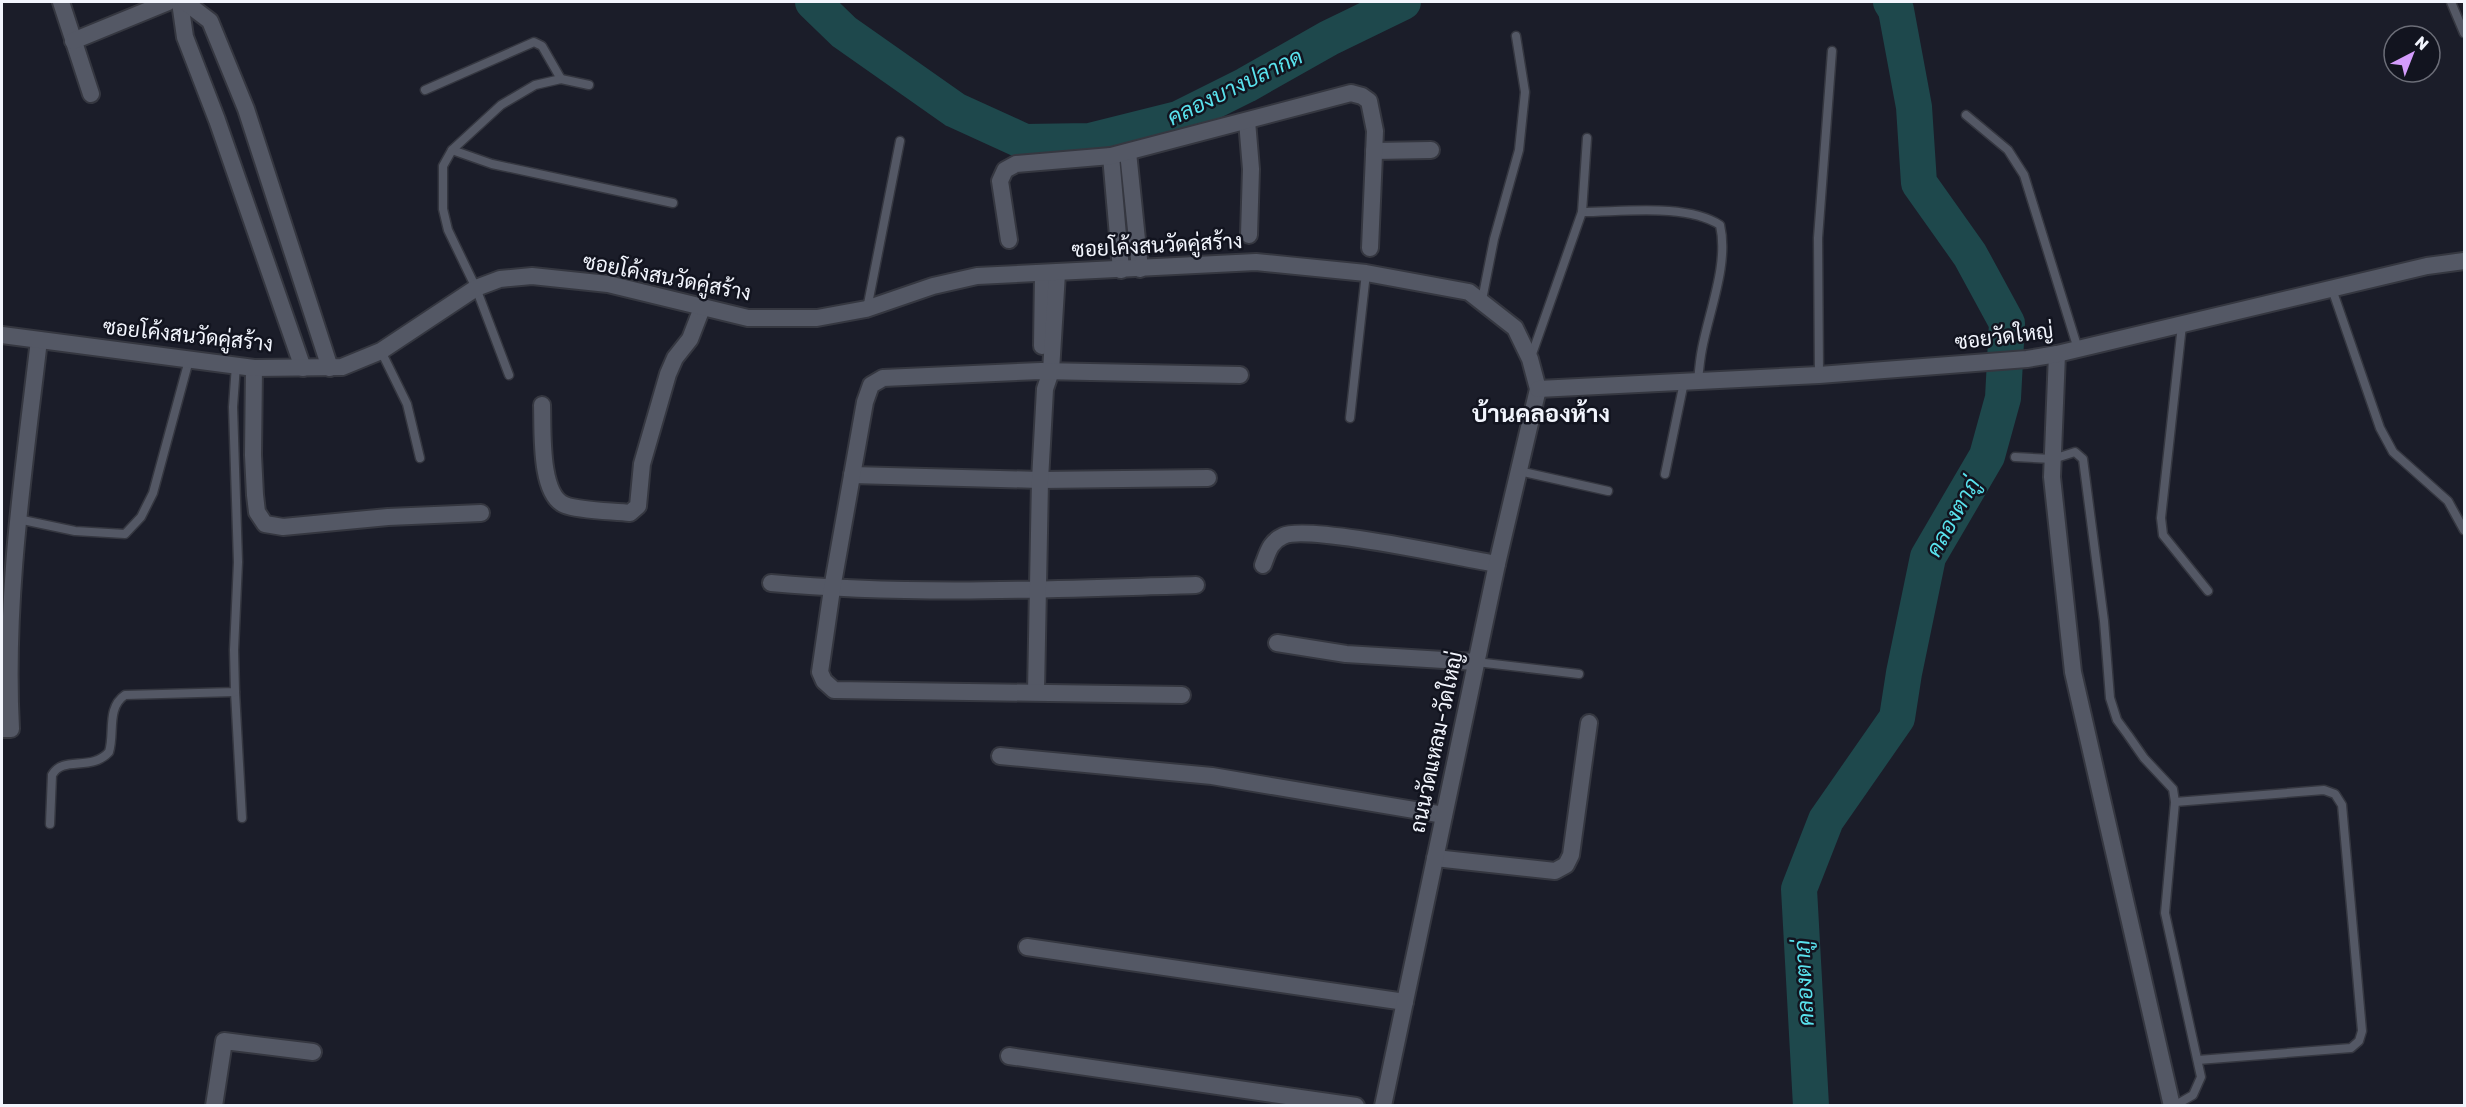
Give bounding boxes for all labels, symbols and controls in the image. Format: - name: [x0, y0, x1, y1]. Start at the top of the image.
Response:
- north arrow: [2382, 24, 2442, 84]
- text: N: [2411, 32, 2432, 54]
- water label: คลองบางปลากด: [1163, 43, 1307, 131]
- street label: ซอยโค้งสนวัดคู่สร้าง: [1071, 228, 1243, 265]
- street label: ซอยโค้งสนวัดคู่สร้าง: [580, 248, 753, 309]
- street label: ซอยโค้งสนวัดคู่สร้าง: [101, 314, 274, 359]
- street label: ซอยวัดใหญ่: [1953, 318, 2055, 354]
- district label: บ้านคลองห้าง: [1472, 398, 1610, 428]
- water label: คลองตาภู่: [1920, 472, 1988, 562]
- street label: ถนนวัดแหลม-วัดใหญ่: [1405, 649, 1467, 835]
- water label: คลองตาภู่: [1788, 938, 1822, 1027]

